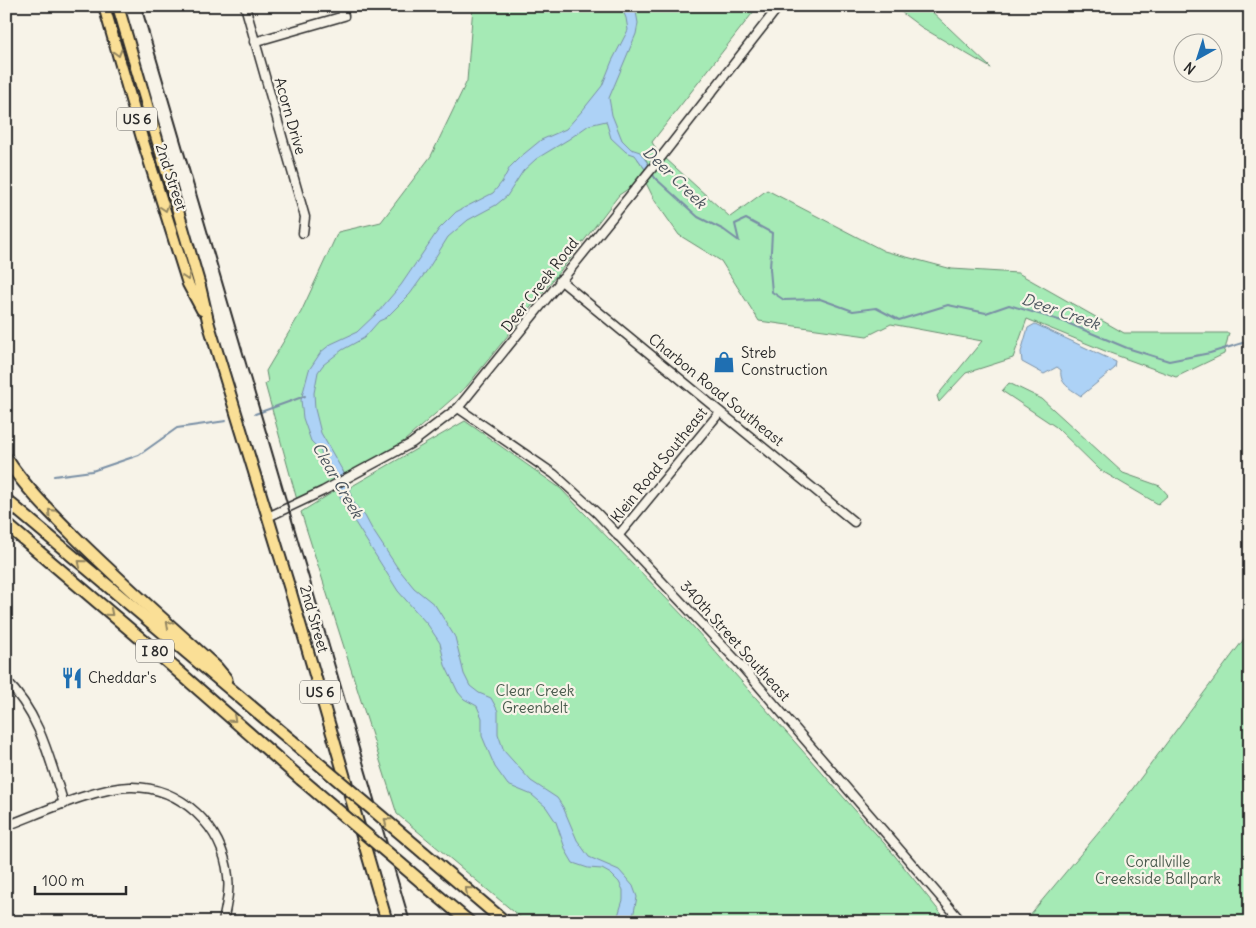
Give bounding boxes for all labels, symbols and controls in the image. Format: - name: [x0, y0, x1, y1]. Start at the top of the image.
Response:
- north arrow: [1174, 32, 1224, 82]
- one-way arrow: [113, 48, 123, 56]
- text: N: [1180, 58, 1199, 78]
- street label: Acorn Drive: [270, 75, 311, 157]
- road number: US 6: [117, 108, 157, 130]
- street label: 2nd Street: [152, 141, 191, 213]
- water label: Deer Creek: [639, 142, 712, 214]
- one-way arrow: [159, 204, 169, 212]
- street label: Deer Creek Road: [497, 234, 582, 336]
- one-way arrow: [181, 273, 191, 281]
- water label: Deer Creek: [1020, 288, 1104, 334]
- street label: Charbon Road Southeast: [645, 329, 788, 450]
- place label: Streb Construction: [741, 343, 828, 379]
- shop icon: Streb Construction: [711, 349, 737, 375]
- street label: Klein Road Southeast: [606, 403, 711, 526]
- water label: Clear Creek: [308, 439, 369, 523]
- one-way arrow: [48, 509, 57, 518]
- one-way arrow: [77, 560, 86, 569]
- street label: 340th Street Southeast: [676, 576, 795, 705]
- street label: 2nd Street: [296, 583, 333, 655]
- one-way arrow: [104, 607, 113, 615]
- one-way arrow: [165, 621, 174, 630]
- road number: I 80: [136, 640, 174, 662]
- restaurant icon: Cheddar's: [59, 665, 85, 691]
- place label: Cheddar's: [88, 668, 157, 687]
- road number: US 6: [300, 680, 340, 704]
- park label: Clear Creek Greenbelt: [496, 681, 575, 717]
- one-way arrow: [227, 713, 236, 722]
- one-way arrow: [384, 818, 393, 827]
- park label: Corallville Creekside Ballpark: [1095, 852, 1221, 888]
- scale bar: [35, 863, 126, 895]
- text: 100 m: [42, 871, 84, 890]
- one-way arrow: [465, 887, 474, 896]

